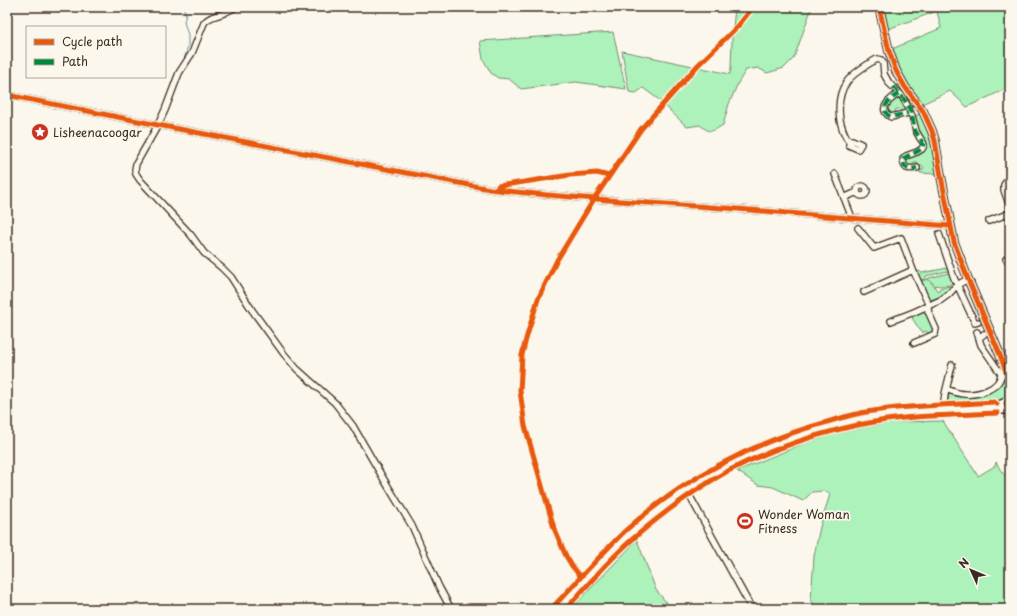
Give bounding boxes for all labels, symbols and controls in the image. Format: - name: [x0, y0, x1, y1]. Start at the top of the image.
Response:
- legend: [26, 26, 166, 78]
- text: Cycle path: [62, 32, 123, 50]
- text: Path: [62, 52, 88, 70]
- place icon: Lisheenacoogar: [30, 122, 50, 142]
- place label: Lisheenacoogar: [53, 123, 142, 141]
- place label: Wonder Woman Fitness: [758, 505, 850, 537]
- sports icon: Wonder Woman Fitness: [735, 511, 755, 531]
- north arrow: [951, 550, 991, 590]
- text: N: [954, 553, 973, 572]

